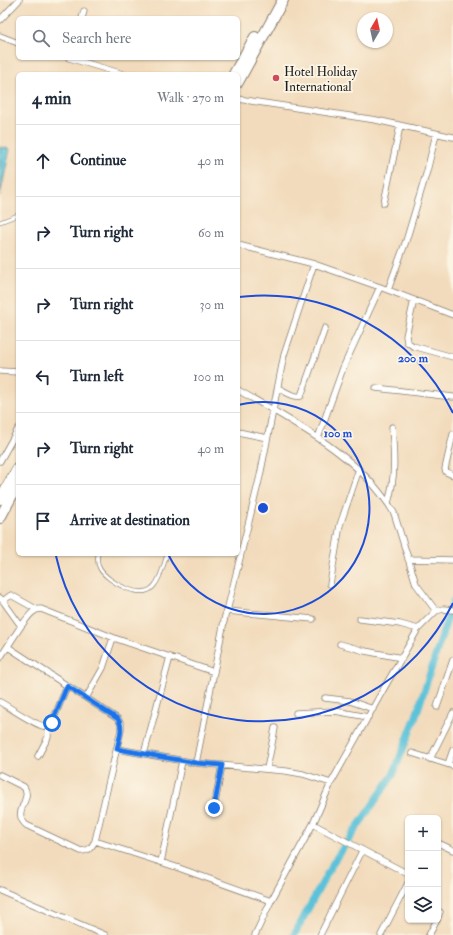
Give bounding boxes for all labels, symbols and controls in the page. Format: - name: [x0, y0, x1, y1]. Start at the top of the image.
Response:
- north arrow: [357, 12, 393, 48]
- search box: [16, 16, 240, 60]
- icon: search: [30, 27, 52, 49]
- text: Search here: [62, 29, 131, 48]
- place label: Hotel Holiday International: [284, 64, 357, 95]
- marker: Hotel Holiday International: [271, 73, 281, 83]
- text: 4 min: [32, 88, 71, 109]
- text: Walk · 270 m: [157, 90, 224, 106]
- icon: ahead: [32, 150, 54, 172]
- text: Continue: [70, 151, 126, 170]
- text: 40 m: [198, 153, 224, 169]
- icon: right: [32, 222, 54, 244]
- text: Turn right: [70, 223, 133, 242]
- text: 60 m: [198, 225, 224, 241]
- icon: right: [32, 294, 54, 316]
- text: Turn right: [70, 295, 133, 314]
- text: 30 m: [200, 297, 224, 313]
- text: 200 m: [398, 351, 429, 366]
- icon: left: [32, 366, 54, 388]
- text: Turn left: [70, 367, 124, 386]
- text: 100 m: [193, 369, 224, 385]
- text: 100 m: [324, 426, 353, 441]
- icon: right: [32, 438, 54, 460]
- text: Turn right: [70, 439, 133, 458]
- text: 40 m: [198, 441, 224, 457]
- centre of rings: [256, 501, 270, 515]
- icon: arrive: [32, 510, 54, 532]
- text: Arrive at destination: [70, 511, 190, 530]
- route start: [43, 714, 61, 732]
- route end: [205, 799, 223, 817]
- map controls: [405, 815, 441, 923]
- button: +: [405, 815, 441, 851]
- button: −: [405, 851, 441, 887]
- button: layers: [405, 887, 441, 923]

